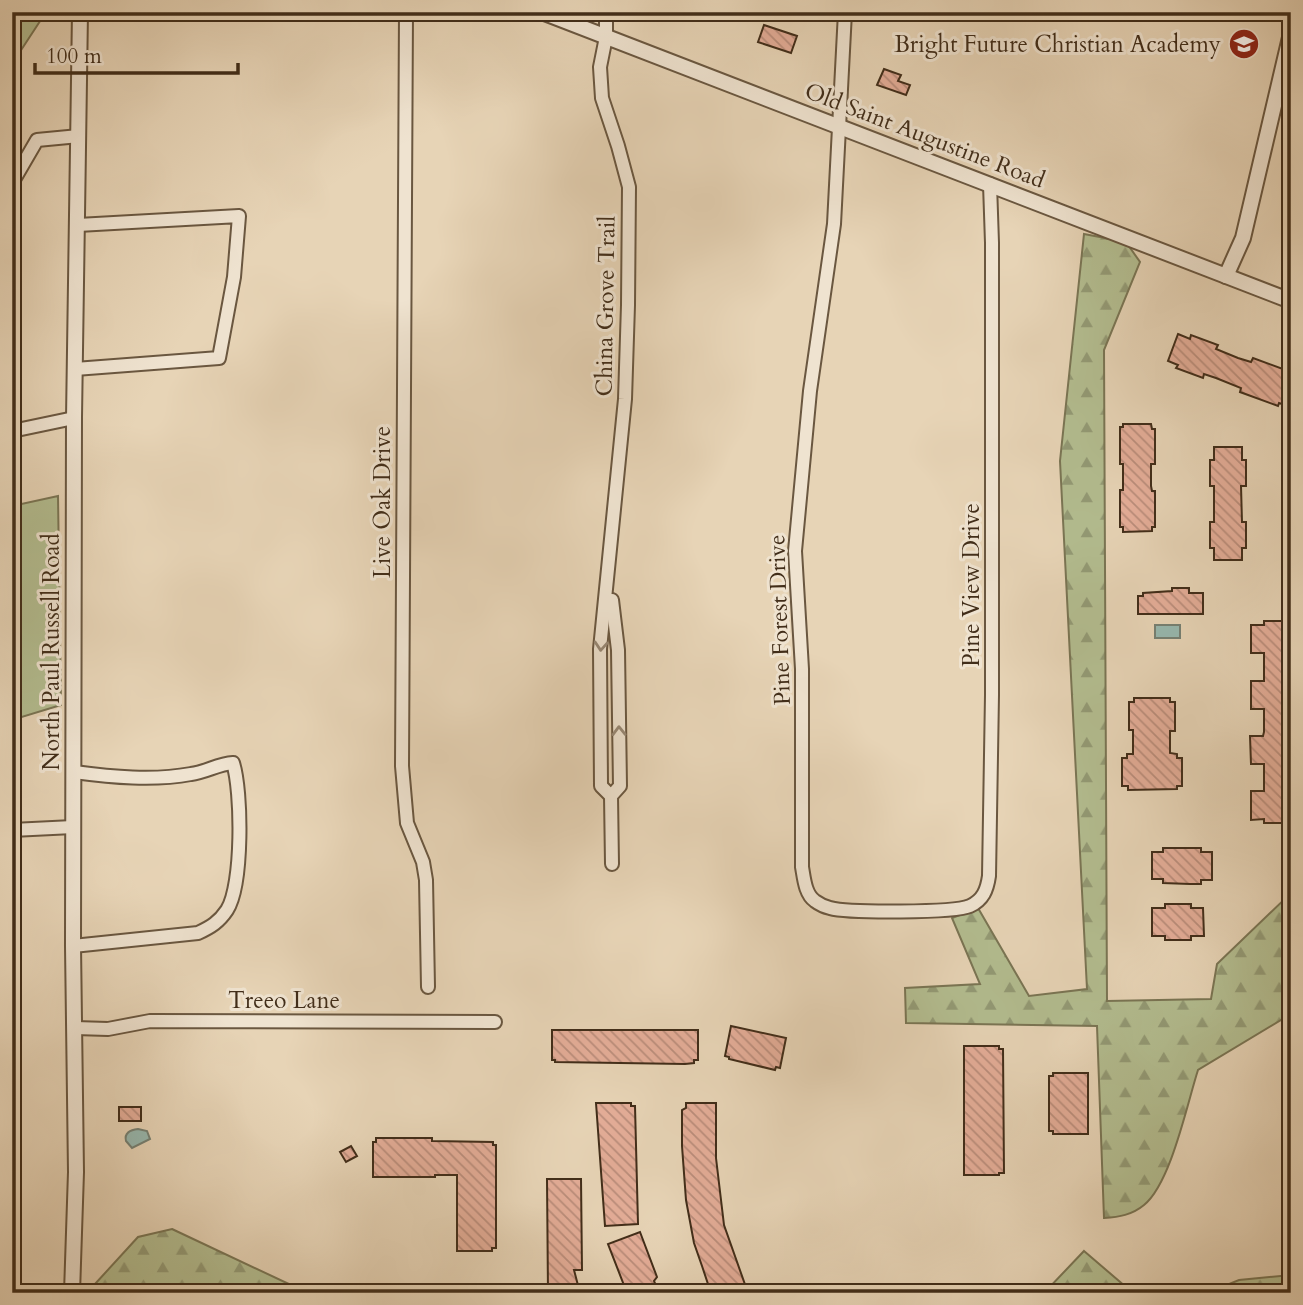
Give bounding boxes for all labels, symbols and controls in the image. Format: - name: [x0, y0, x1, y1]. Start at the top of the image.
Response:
- school or university icon: Bright Future Christian Academy: [1227, 27, 1261, 61]
- place label: Bright Future Christian Academy: [894, 29, 1221, 60]
- scale bar: [35, 32, 238, 76]
- text: 100 m: [46, 42, 102, 71]
- street label: Old Saint Augustine Road: [800, 75, 1050, 196]
- street label: China Grove Trail: [588, 215, 623, 397]
- street label: Live Oak Drive: [367, 426, 398, 578]
- street label: Pine View Drive: [956, 503, 987, 667]
- street label: North Paul Russell Road: [36, 532, 67, 771]
- street label: Pine Forest Drive: [761, 534, 798, 706]
- one-way arrow: [594, 641, 609, 652]
- one-way arrow: [611, 726, 627, 736]
- street label: Treeo Lane: [228, 985, 340, 1016]

